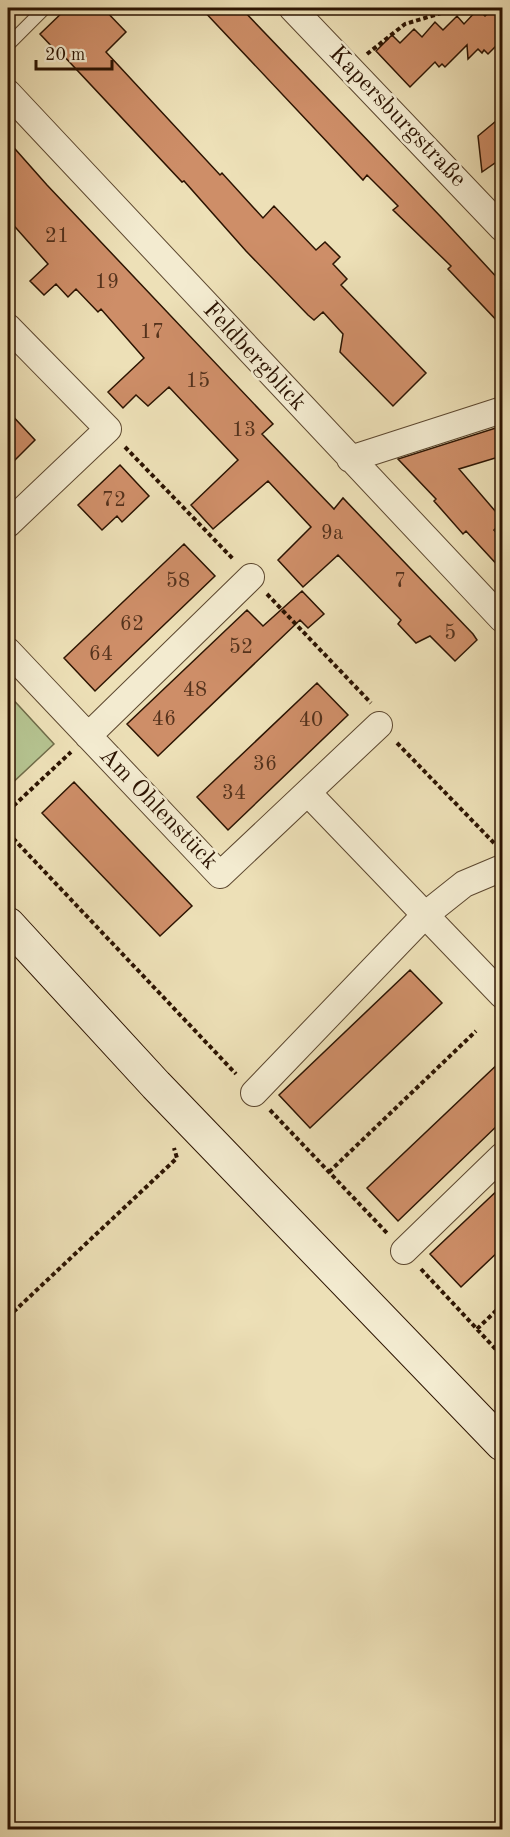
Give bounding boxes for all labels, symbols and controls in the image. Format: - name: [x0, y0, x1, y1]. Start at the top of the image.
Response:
- scale bar: [36, 33, 112, 71]
- street label: Kapersburgstraße: [324, 42, 470, 192]
- text: 20 m: [45, 46, 85, 64]
- house number: 21: [45, 226, 69, 247]
- house number: 19: [95, 272, 119, 293]
- street label: Feldbergblick: [198, 298, 310, 416]
- house number: 17: [140, 322, 164, 343]
- house number: 15: [186, 371, 210, 392]
- house number: 13: [232, 420, 256, 441]
- house number: 72: [102, 490, 126, 511]
- house number: 9a: [321, 523, 343, 544]
- house number: 58: [166, 571, 190, 592]
- house number: 7: [394, 571, 406, 592]
- house number: 62: [120, 614, 144, 635]
- house number: 5: [444, 623, 456, 644]
- house number: 52: [229, 637, 253, 658]
- house number: 64: [89, 644, 113, 665]
- house number: 48: [183, 680, 207, 701]
- house number: 46: [152, 709, 176, 730]
- house number: 40: [299, 710, 323, 731]
- street label: Am Ohlenstück: [94, 743, 222, 875]
- house number: 36: [253, 754, 277, 775]
- house number: 34: [222, 783, 246, 804]

